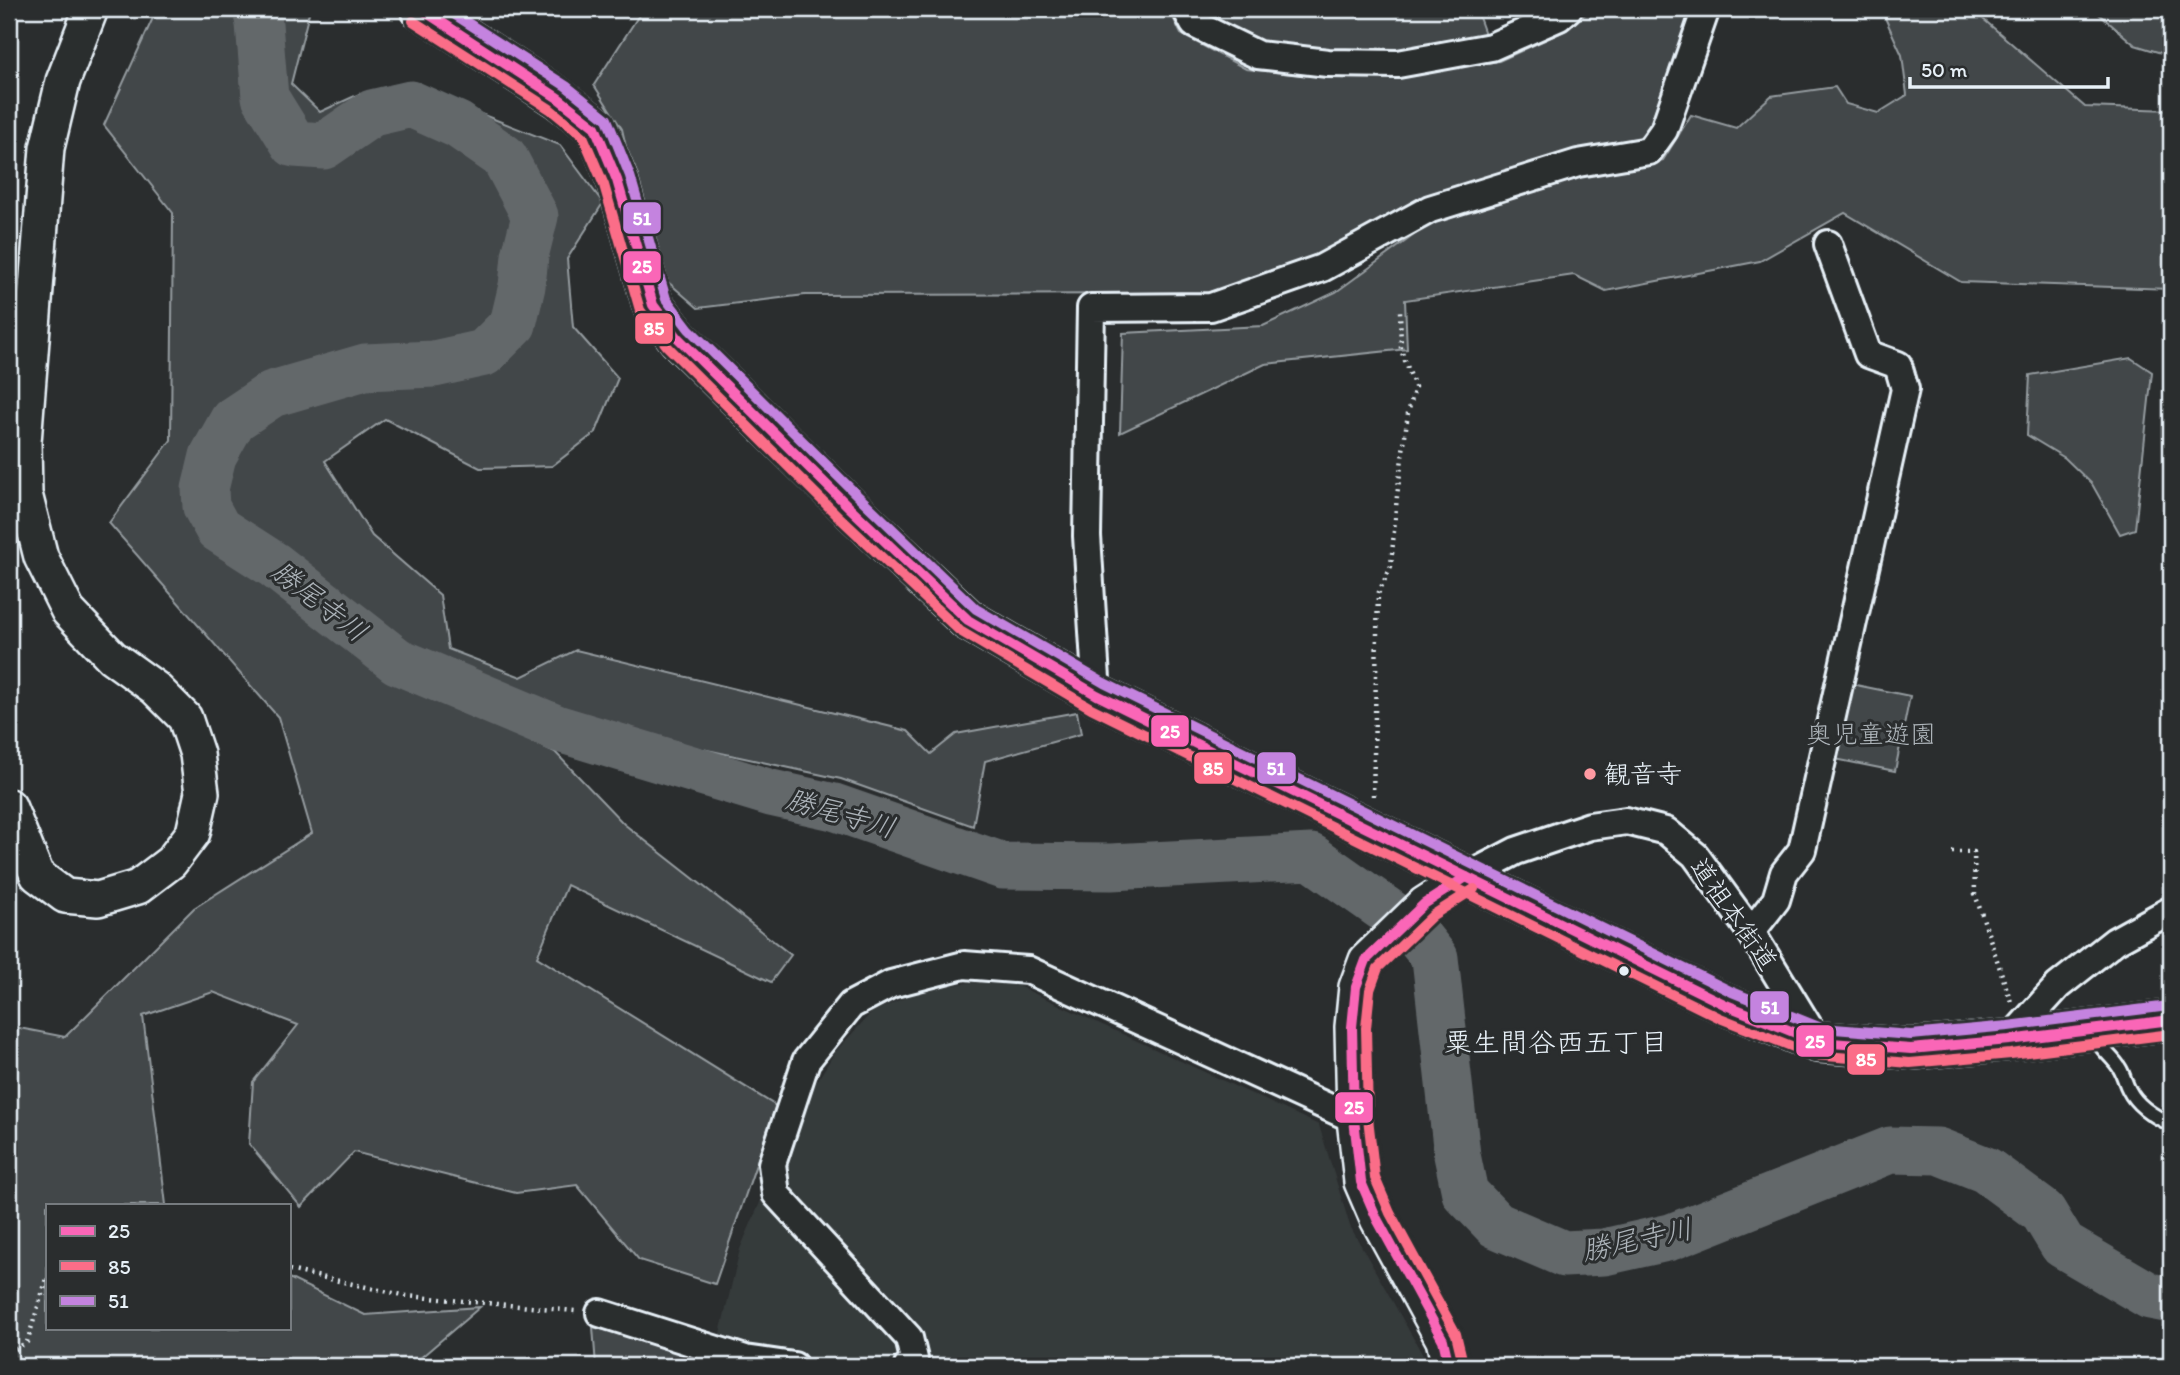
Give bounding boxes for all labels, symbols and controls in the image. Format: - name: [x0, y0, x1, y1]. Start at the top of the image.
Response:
- scale bar: [1910, 46, 2108, 90]
- text: 50 m: [1921, 57, 1968, 82]
- line badge: 51: [622, 201, 662, 235]
- text: 51: [633, 207, 652, 230]
- line badge: 25: [622, 250, 662, 284]
- text: 25: [632, 255, 652, 278]
- line badge: 85: [634, 312, 674, 345]
- text: 85: [644, 317, 664, 340]
- water label: 勝尾寺川: [265, 553, 375, 649]
- line badge: 25: [1150, 714, 1190, 748]
- park label: 奥児童遊園: [1806, 718, 1936, 750]
- text: 25: [1160, 720, 1180, 743]
- line badge: 85: [1193, 751, 1233, 785]
- line badge: 51: [1256, 751, 1297, 785]
- text: 85: [1203, 757, 1223, 780]
- text: 51: [1267, 757, 1286, 780]
- place label: 観音寺: [1604, 758, 1682, 790]
- marker: 観音寺: [1582, 766, 1598, 782]
- water label: 勝尾寺川: [782, 781, 900, 845]
- street label: 道祖本街道: [1684, 852, 1784, 976]
- unlabelled marker: [1617, 964, 1631, 978]
- line badge: 51: [1749, 990, 1790, 1024]
- text: 51: [1761, 996, 1780, 1019]
- line badge: 25: [1795, 1024, 1835, 1058]
- district label: 粟生間谷西五丁目: [1444, 1025, 1668, 1059]
- text: 25: [1805, 1030, 1825, 1053]
- line badge: 85: [1846, 1043, 1886, 1076]
- text: 85: [1856, 1048, 1876, 1071]
- line badge: 25: [1334, 1091, 1374, 1124]
- text: 25: [1344, 1096, 1364, 1119]
- legend: [46, 1204, 290, 1330]
- water label: 勝尾寺川: [1579, 1211, 1695, 1267]
- text: 25: [108, 1218, 130, 1243]
- text: 85: [108, 1254, 131, 1279]
- text: 51: [108, 1288, 129, 1313]

